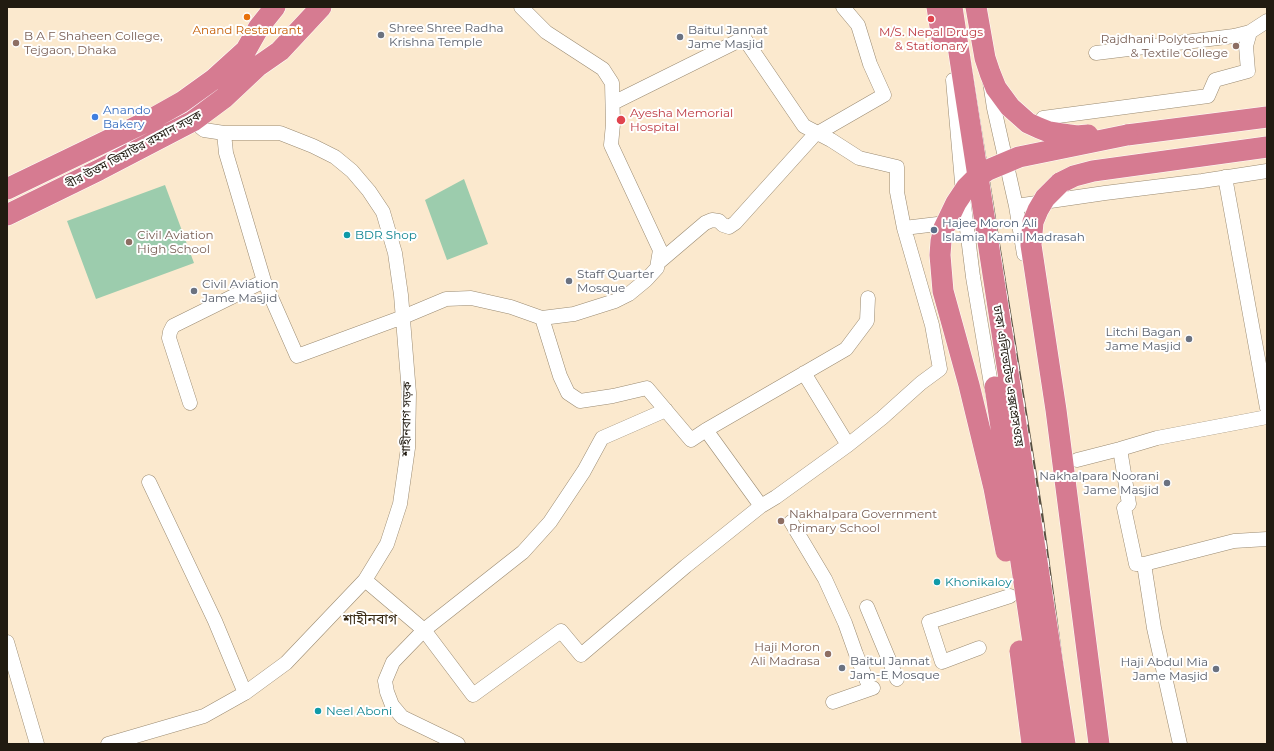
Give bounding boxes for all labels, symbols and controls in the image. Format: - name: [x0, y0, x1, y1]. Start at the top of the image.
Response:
- marker: Anand Restaurant: [242, 12, 252, 22]
- marker: M/S. Nepal Drugs & Stationary: [926, 14, 936, 24]
- place label: Shree Shree Radha Krishna Temple: [389, 21, 504, 49]
- place label: Anand Restaurant: [192, 23, 302, 37]
- place label: Baitul Jannat Jame Masjid: [688, 23, 768, 51]
- place label: M/S. Nepal Drugs & Stationary: [879, 25, 983, 53]
- place label: B A F Shaheen College, Tejgaon, Dhaka: [24, 29, 163, 57]
- marker: Shree Shree Radha Krishna Temple: [376, 30, 386, 40]
- marker: Baitul Jannat Jame Masjid: [675, 32, 685, 42]
- place label: Rajdhani Polytechnic & Textile College: [1101, 32, 1228, 60]
- marker: B A F Shaheen College, Tejgaon, Dhaka: [11, 38, 21, 48]
- marker: Rajdhani Polytechnic & Textile College: [1231, 41, 1241, 51]
- place label: Anando Bakery: [103, 103, 151, 131]
- place label: Ayesha Memorial Hospital: [630, 106, 733, 134]
- street label: বীর উত্তম জিয়াউর রহমান সড়ক: [64, 108, 204, 192]
- marker: Anando Bakery: [90, 112, 100, 122]
- marker: Ayesha Memorial Hospital: [615, 114, 627, 126]
- place label: Hajee Moron Ali Islamia Kamil Madrasah: [942, 216, 1085, 244]
- marker: Hajee Moron Ali Islamia Kamil Madrasah: [929, 225, 939, 235]
- place label: Civil Aviation High School: [137, 228, 214, 256]
- place label: BDR Shop: [355, 228, 417, 242]
- marker: BDR Shop: [342, 230, 352, 240]
- marker: Civil Aviation High School: [124, 237, 134, 247]
- place label: Staff Quarter Mosque: [577, 267, 654, 295]
- marker: Staff Quarter Mosque: [564, 276, 574, 286]
- place label: Civil Aviation Jame Masjid: [202, 277, 279, 305]
- marker: Civil Aviation Jame Masjid: [189, 286, 199, 296]
- street label: ঢাকা এলিভেটেড এক্সপ্রেসওয়ে: [990, 304, 1026, 448]
- place label: Litchi Bagan Jame Masjid: [1105, 325, 1181, 353]
- marker: Litchi Bagan Jame Masjid: [1184, 334, 1194, 344]
- street label: শাহীনবাগ সড়ক: [399, 381, 415, 457]
- place label: Nakhalpara Noorani Jame Masjid: [1039, 469, 1159, 497]
- marker: Nakhalpara Noorani Jame Masjid: [1162, 478, 1172, 488]
- place label: Nakhalpara Government Primary School: [789, 507, 937, 535]
- marker: Nakhalpara Government Primary School: [776, 516, 786, 526]
- place label: Khonikaloy: [945, 575, 1012, 589]
- marker: Khonikaloy: [932, 577, 942, 587]
- district label: শাহীনবাগ: [343, 612, 397, 628]
- place label: Haji Moron Ali Madrasa: [751, 640, 820, 668]
- marker: Haji Moron Ali Madrasa: [823, 649, 833, 659]
- place label: Baitul Jannat Jam-E Mosque: [850, 654, 940, 682]
- place label: Haji Abdul Mia Jame Masjid: [1120, 655, 1208, 683]
- marker: Baitul Jannat Jam-E Mosque: [837, 663, 847, 673]
- marker: Haji Abdul Mia Jame Masjid: [1211, 664, 1221, 674]
- place label: Neel Aboni: [326, 704, 392, 718]
- marker: Neel Aboni: [313, 706, 323, 716]

